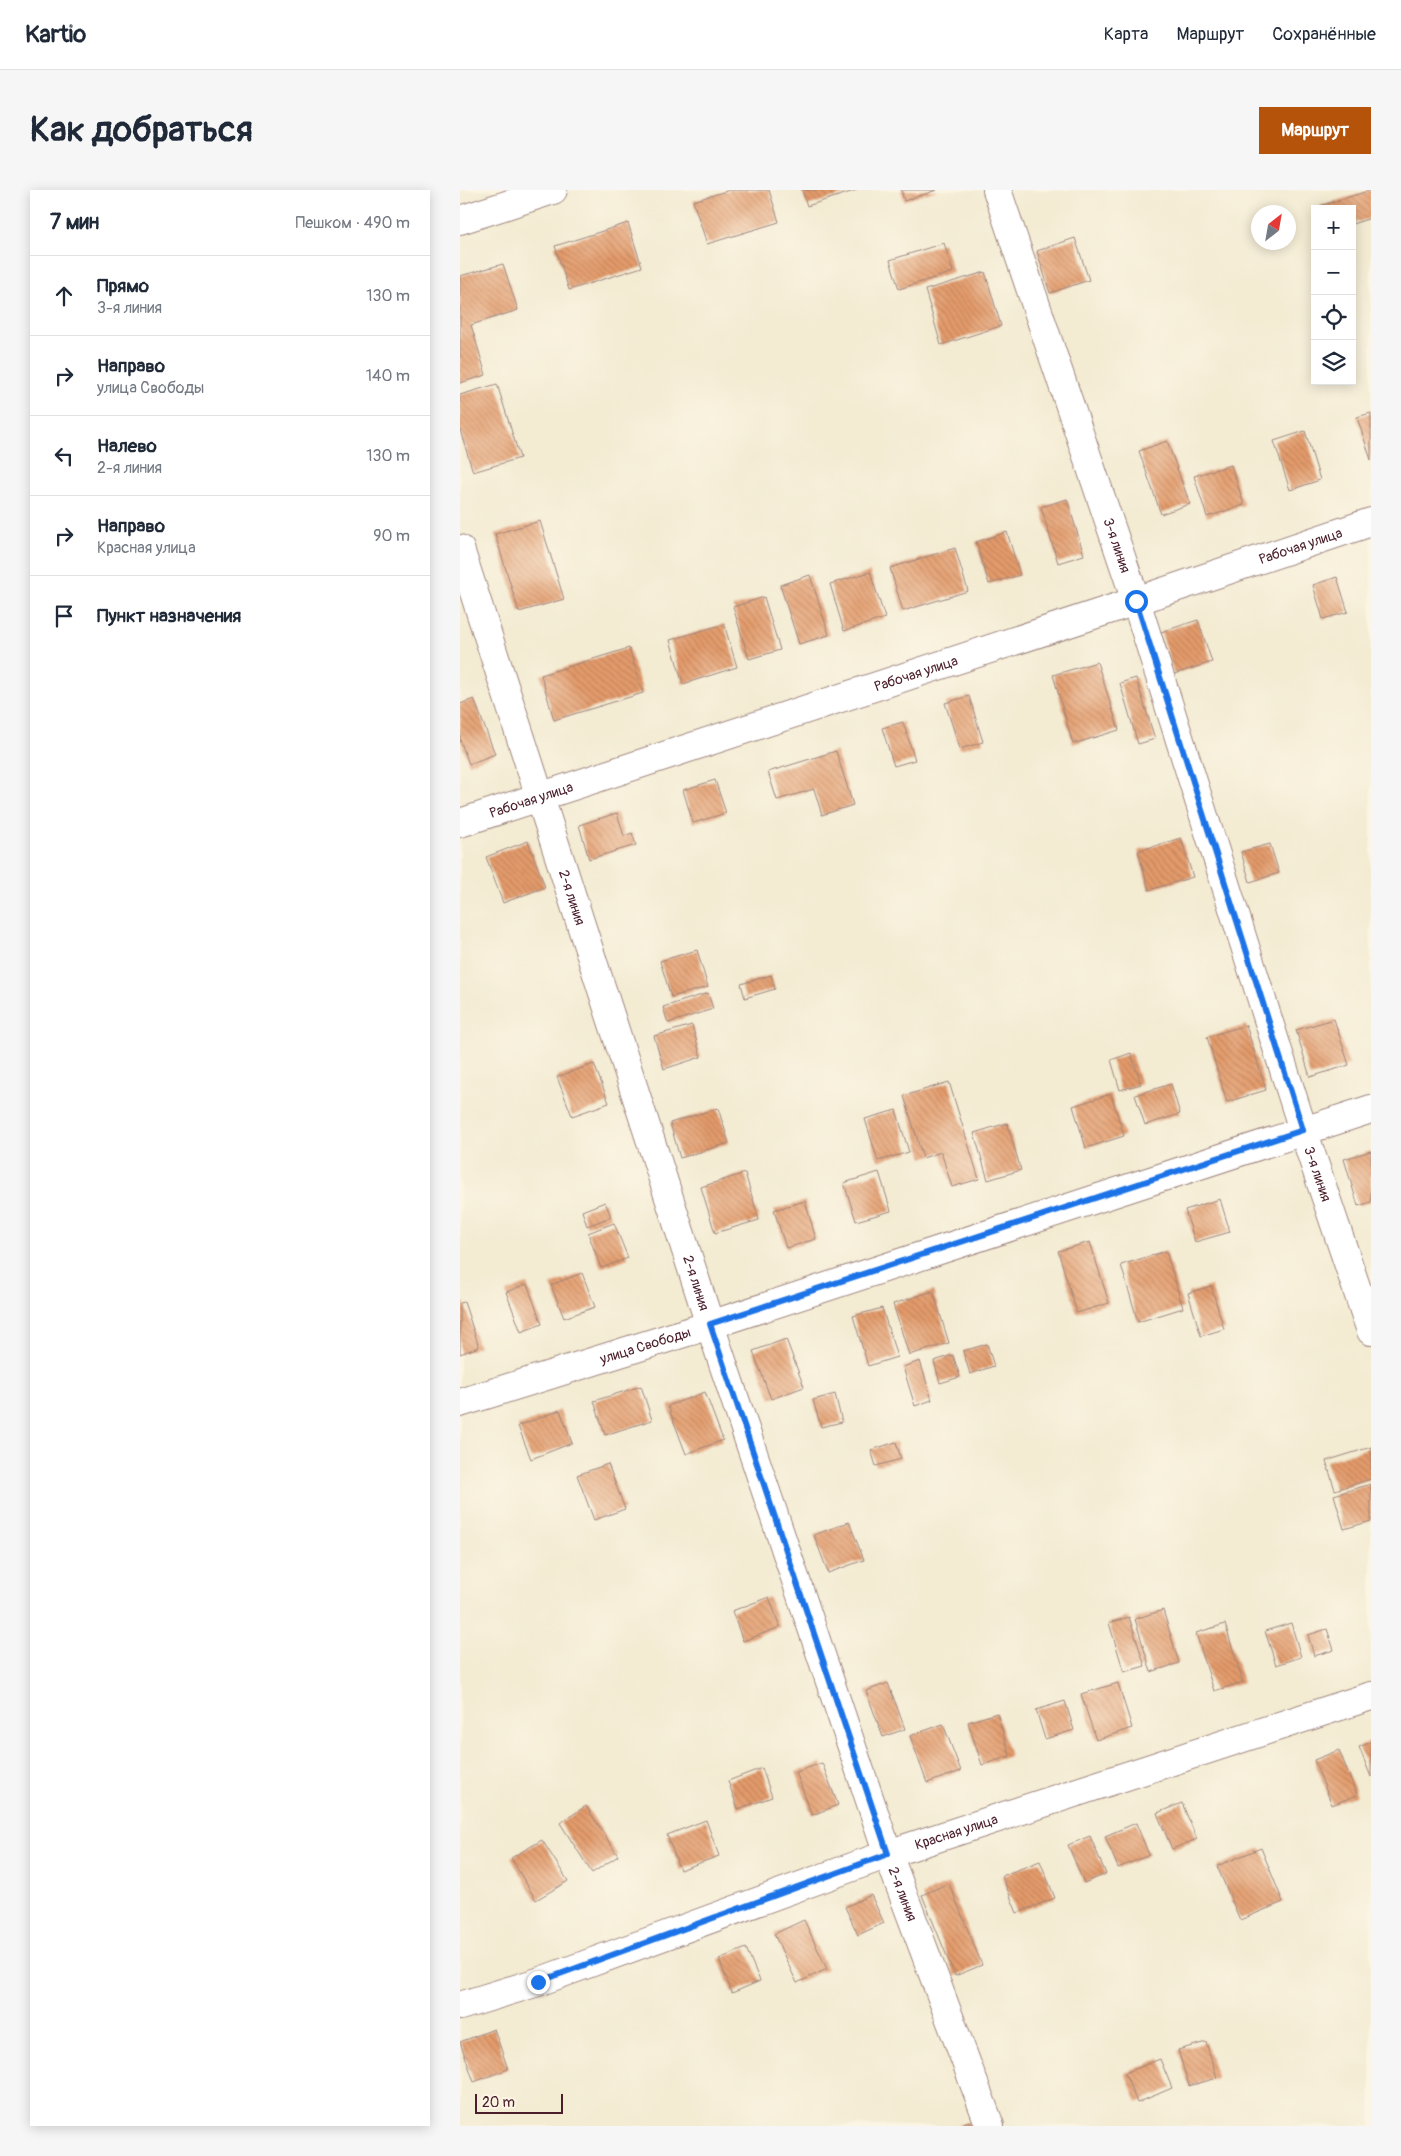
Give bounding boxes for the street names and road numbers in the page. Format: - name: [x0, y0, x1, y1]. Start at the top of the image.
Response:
- street label: 3-я линия: [1100, 516, 1134, 575]
- street label: Рабочая улица: [1257, 524, 1344, 568]
- street label: Рабочая улица: [872, 652, 960, 695]
- street label: Рабочая улица: [487, 778, 575, 821]
- street label: 2-я линия: [555, 868, 589, 927]
- street label: 3-я линия: [1301, 1144, 1335, 1204]
- street label: 2-я линия: [680, 1253, 713, 1313]
- street label: улица Свободы: [597, 1323, 693, 1368]
- street label: Красная улица: [912, 1810, 1000, 1853]
- street label: 2-я линия: [885, 1864, 921, 1923]

